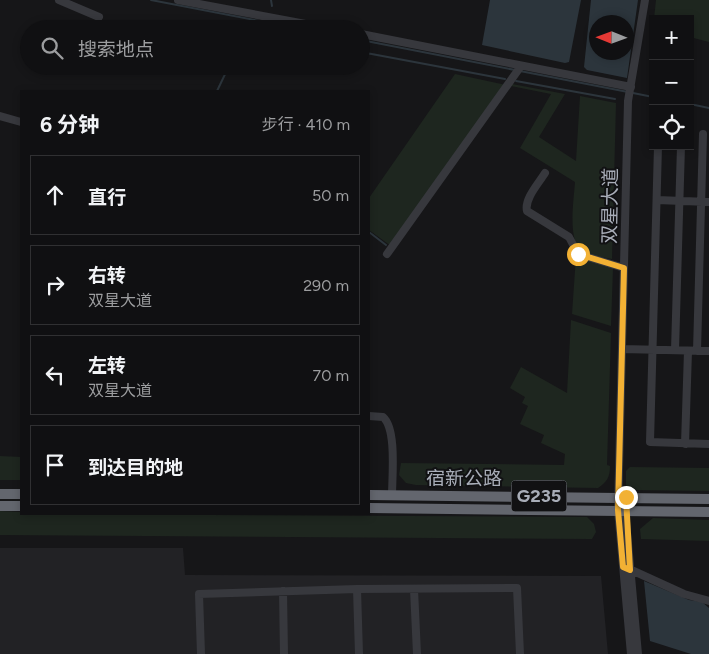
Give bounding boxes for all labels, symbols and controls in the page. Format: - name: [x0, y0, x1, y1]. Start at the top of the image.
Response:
- north arrow: [589, 15, 634, 60]
- map controls: [649, 15, 694, 150]
- button: +: [649, 15, 694, 60]
- search box: [20, 20, 370, 75]
- icon: search: [38, 34, 66, 62]
- text: 搜索地点: [78, 38, 154, 61]
- button: −: [649, 60, 694, 105]
- button: locate: [649, 105, 694, 150]
- text: 6 分钟: [40, 112, 99, 137]
- text: 步行 · 410 m: [262, 115, 350, 134]
- street label: 双星大道: [598, 168, 622, 244]
- icon: ahead: [41, 181, 69, 209]
- text: 直行: [88, 186, 126, 209]
- text: 50 m: [312, 186, 349, 205]
- route start: [567, 243, 590, 266]
- text: 右转: [88, 264, 126, 287]
- icon: right: [41, 271, 69, 299]
- text: 290 m: [303, 276, 349, 295]
- text: 双星大道: [88, 291, 152, 310]
- text: 左转: [88, 354, 126, 377]
- icon: left: [41, 361, 69, 389]
- text: 70 m: [313, 366, 349, 385]
- text: 双星大道: [88, 381, 152, 400]
- icon: arrive: [41, 451, 69, 479]
- text: 到达目的地: [88, 456, 183, 479]
- street label: 宿新公路: [426, 467, 502, 490]
- road number: G235: [512, 481, 566, 512]
- route end: [615, 486, 638, 509]

